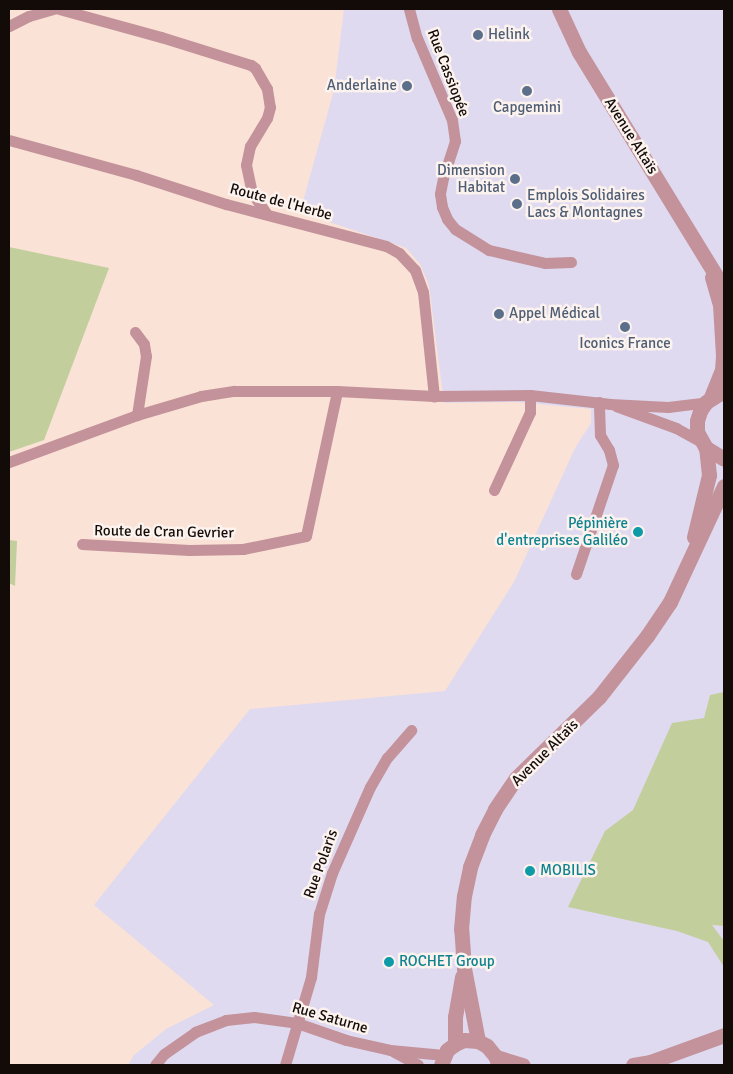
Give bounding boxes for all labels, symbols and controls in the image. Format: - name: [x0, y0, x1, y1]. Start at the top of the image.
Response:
- place label: Helink: [488, 26, 530, 44]
- street label: Rue Cassiopée: [423, 27, 473, 119]
- marker: Helink: [472, 29, 484, 41]
- place label: Anderlaine: [327, 77, 397, 95]
- marker: Anderlaine: [401, 80, 413, 92]
- marker: Capgemini: [521, 85, 533, 97]
- street label: Avenue Altaïs: [600, 94, 662, 178]
- place label: Capgemini: [493, 99, 561, 117]
- place label: Dimension Habitat: [437, 161, 505, 196]
- marker: Dimension Habitat: [509, 173, 521, 185]
- street label: Route de l'Herbe: [228, 180, 334, 224]
- place label: Emplois Solidaires Lacs & Montagnes: [527, 186, 645, 221]
- marker: Emplois Solidaires Lacs & Montagnes: [511, 198, 523, 210]
- place label: Appel Médical: [509, 305, 600, 323]
- marker: Appel Médical: [493, 308, 505, 320]
- marker: Iconics France: [619, 321, 631, 333]
- place label: Iconics France: [579, 335, 671, 353]
- place label: Pépinière d'entreprises Galiléo: [496, 514, 628, 549]
- street label: Route de Cran Gevrier: [94, 522, 234, 542]
- marker: Pépinière d'entreprises Galiléo: [632, 526, 644, 538]
- street label: Avenue Altaïs: [508, 716, 582, 790]
- street label: Rue Polaris: [300, 827, 342, 901]
- place label: MOBILIS: [540, 862, 596, 880]
- marker: MOBILIS: [524, 865, 536, 877]
- place label: ROCHET Group: [399, 953, 495, 971]
- marker: ROCHET Group: [383, 956, 395, 968]
- street label: Rue Saturne: [290, 999, 370, 1037]

